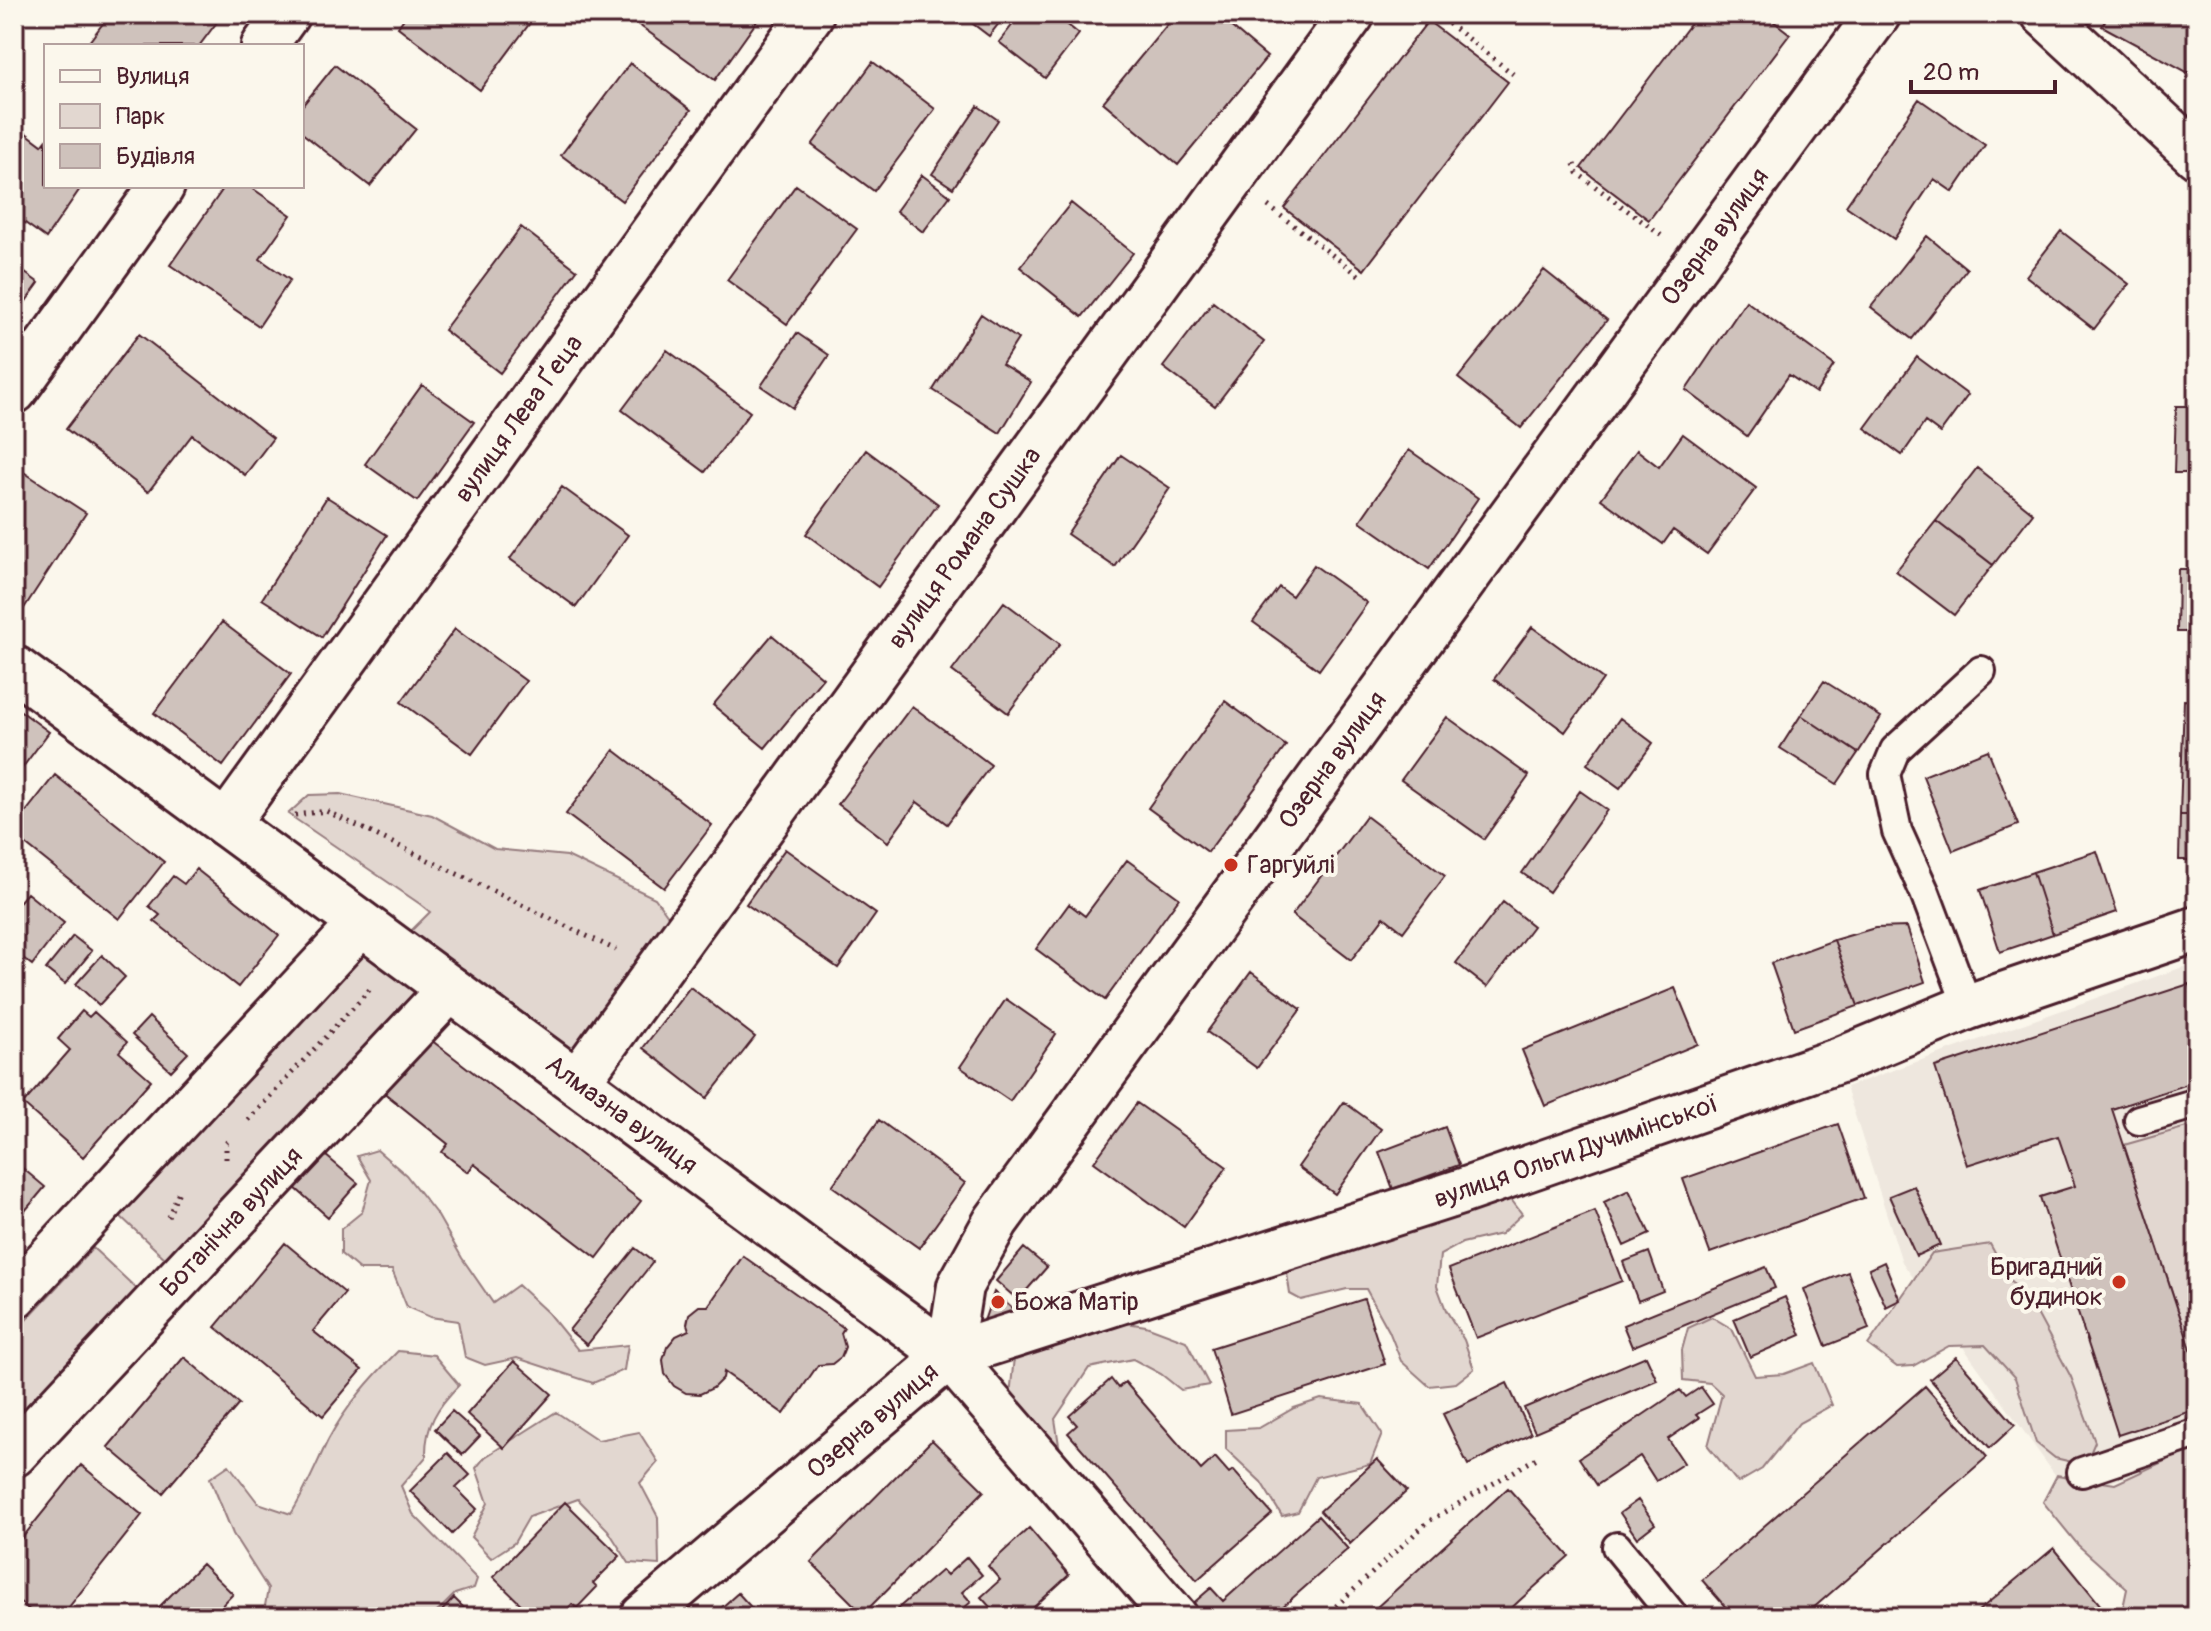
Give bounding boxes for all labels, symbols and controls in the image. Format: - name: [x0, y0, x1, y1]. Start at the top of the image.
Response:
- legend: [44, 44, 304, 188]
- scale bar: [1911, 44, 2055, 94]
- text: 20 m: [1923, 58, 1979, 87]
- text: Вулиця: [116, 62, 189, 91]
- text: Парк: [116, 102, 165, 131]
- text: Будівля: [116, 142, 195, 171]
- street label: Озерна вулиця: [1654, 162, 1776, 312]
- street label: вулиця Лева Ґеца: [447, 329, 590, 509]
- street label: вулиця Романа Сушка: [881, 441, 1048, 655]
- street label: Озерна вулиця: [1272, 685, 1394, 835]
- place label: Гаргуйлі: [1247, 849, 1335, 881]
- marker: Гаргуйлі: [1222, 856, 1240, 874]
- street label: Алмазна вулиця: [539, 1048, 704, 1181]
- street label: вулиця Ольги Дучимінської: [1430, 1087, 1723, 1215]
- street label: Ботанічна вулиця: [154, 1140, 310, 1304]
- place label: Бригадний будинок: [1990, 1251, 2103, 1313]
- marker: Бригадний будинок: [2110, 1273, 2128, 1291]
- place label: Божа Матір: [1014, 1286, 1139, 1318]
- marker: Божа Матір: [989, 1293, 1007, 1311]
- street label: Озерна вулиця: [801, 1356, 945, 1486]

